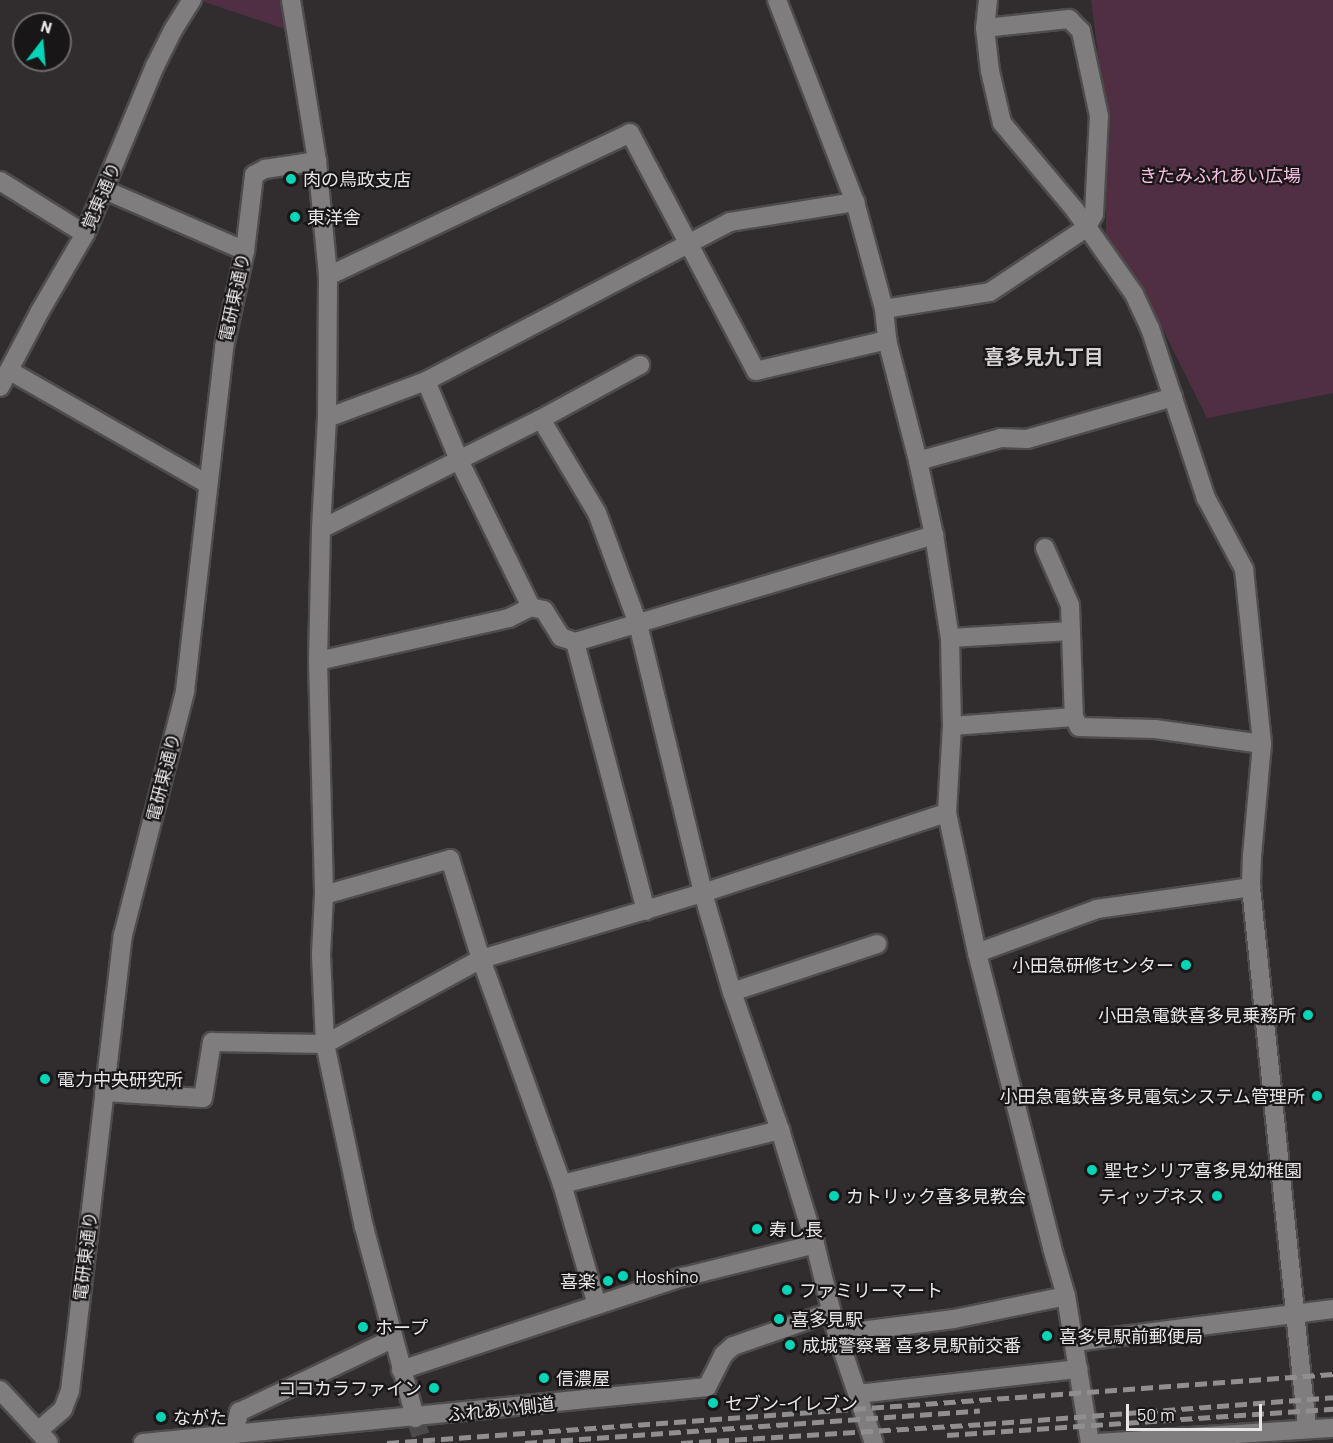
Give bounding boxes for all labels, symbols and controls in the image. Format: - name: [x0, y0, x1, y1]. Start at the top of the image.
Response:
- north arrow: [12, 12, 72, 72]
- text: N: [39, 16, 54, 37]
- street label: 覚東通り: [77, 159, 125, 233]
- park label: きたみふれあい広場: [1139, 164, 1301, 186]
- place label: 肉の鳥政支店: [303, 168, 411, 190]
- marker: 肉の鳥政支店: [284, 172, 298, 186]
- place label: 東洋舎: [307, 206, 361, 228]
- marker: 東洋舎: [288, 210, 302, 224]
- street label: 電研東通り: [214, 251, 254, 343]
- district label: 喜多見九丁目: [984, 344, 1104, 368]
- street label: 電研東通り: [142, 731, 184, 823]
- place label: 小田急研修センター: [1012, 954, 1174, 976]
- marker: 小田急研修センター: [1179, 958, 1193, 972]
- place label: 小田急電鉄喜多見乗務所: [1098, 1004, 1296, 1026]
- marker: 小田急電鉄喜多見乗務所: [1301, 1008, 1315, 1022]
- place label: 電力中央研究所: [57, 1068, 183, 1090]
- marker: 電力中央研究所: [38, 1072, 52, 1086]
- place label: 小田急電鉄喜多見電気システム管理所: [999, 1085, 1305, 1107]
- marker: 小田急電鉄喜多見電気システム管理所: [1310, 1089, 1324, 1103]
- place label: 聖セシリア喜多見幼稚園: [1104, 1159, 1302, 1181]
- marker: 聖セシリア喜多見幼稚園: [1085, 1163, 1099, 1177]
- place label: カトリック喜多見教会: [846, 1185, 1026, 1207]
- place label: ティップネス: [1097, 1185, 1205, 1207]
- marker: カトリック喜多見教会: [827, 1189, 841, 1203]
- marker: ティップネス: [1210, 1189, 1224, 1203]
- street label: 電研東通り: [69, 1210, 101, 1302]
- place label: 寿し長: [769, 1218, 823, 1240]
- marker: 寿し長: [750, 1222, 764, 1236]
- place label: Hoshino: [635, 1265, 699, 1287]
- marker: Hoshino: [616, 1269, 630, 1283]
- place label: 喜楽: [560, 1270, 596, 1292]
- marker: 喜楽: [601, 1274, 615, 1288]
- place label: ファミリーマート: [799, 1279, 943, 1301]
- marker: ファミリーマート: [780, 1283, 794, 1297]
- place label: 喜多見駅: [791, 1308, 863, 1330]
- marker: 喜多見駅: [772, 1312, 786, 1326]
- place label: ホープ: [375, 1316, 429, 1338]
- marker: ホープ: [356, 1320, 370, 1334]
- place label: 喜多見駅前郵便局: [1059, 1325, 1203, 1347]
- marker: 喜多見駅前郵便局: [1040, 1329, 1054, 1343]
- place label: 成城警察署 喜多見駅前交番: [802, 1334, 1022, 1356]
- marker: 成城警察署 喜多見駅前交番: [783, 1338, 797, 1352]
- place label: 信濃屋: [556, 1367, 610, 1389]
- marker: 信濃屋: [537, 1371, 551, 1385]
- place label: ココカラファイン: [278, 1377, 422, 1399]
- marker: ココカラファイン: [427, 1381, 441, 1395]
- place label: セブン-イレブン: [725, 1392, 858, 1414]
- scale bar: [1129, 1392, 1266, 1430]
- street label: ふれあい側道: [446, 1393, 556, 1425]
- marker: セブン-イレブン: [706, 1396, 720, 1410]
- text: 50 m: [1137, 1403, 1175, 1425]
- place label: ながた: [173, 1406, 227, 1428]
- marker: ながた: [154, 1410, 168, 1424]

